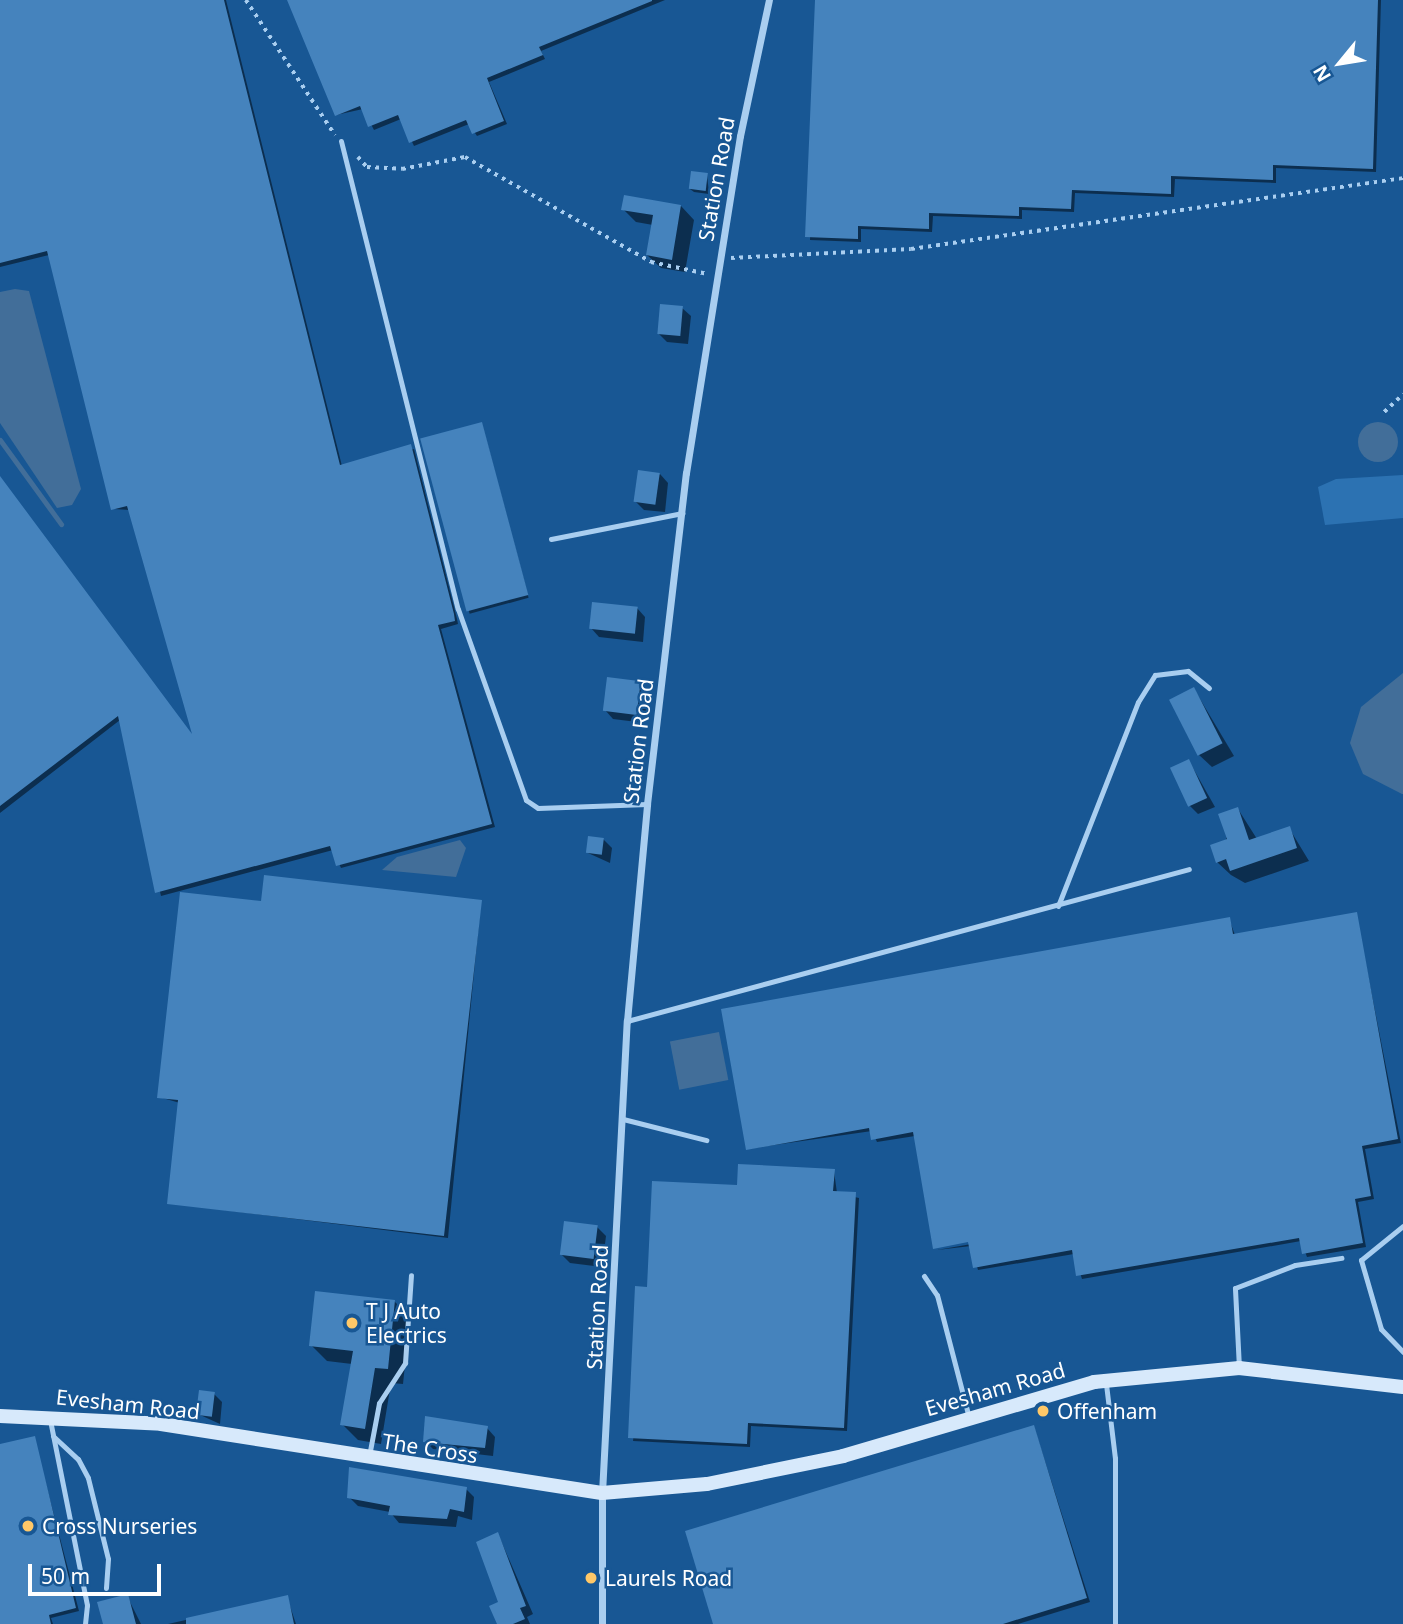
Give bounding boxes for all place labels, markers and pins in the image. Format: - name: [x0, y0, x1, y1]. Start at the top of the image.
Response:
- place label: T J Auto Electrics: [366, 1298, 447, 1348]
- marker: T J Auto Electrics: [344, 1315, 360, 1331]
- place label: Offenham: [1057, 1398, 1157, 1424]
- marker: Offenham: [1035, 1403, 1051, 1419]
- place label: Cross Nurseries: [42, 1513, 197, 1539]
- marker: Cross Nurseries: [20, 1518, 36, 1534]
- place label: Laurels Road: [605, 1565, 732, 1591]
- marker: Laurels Road: [583, 1570, 599, 1586]

